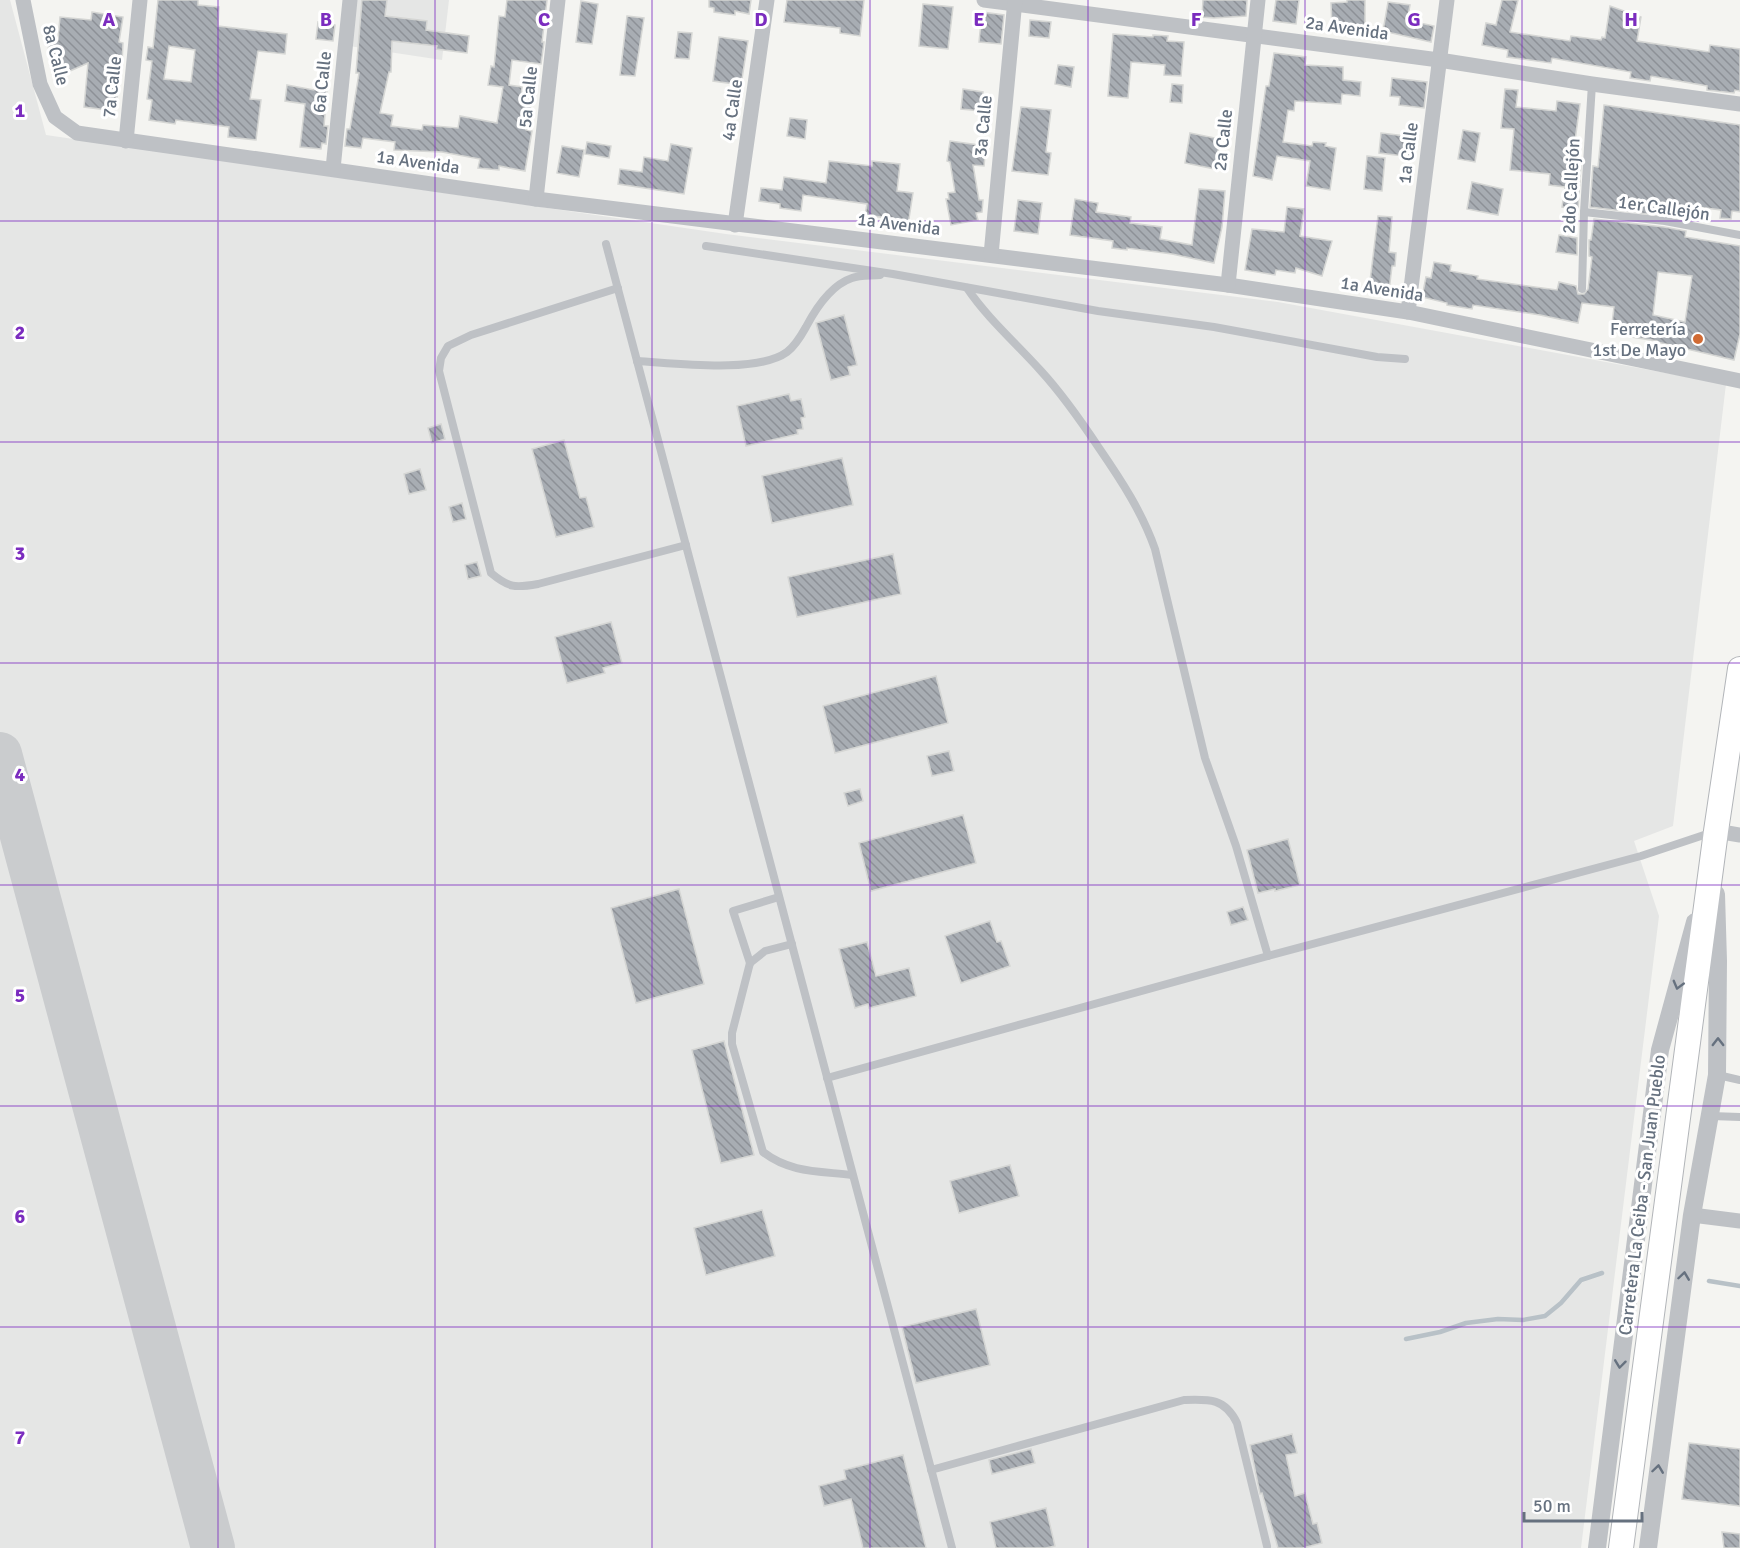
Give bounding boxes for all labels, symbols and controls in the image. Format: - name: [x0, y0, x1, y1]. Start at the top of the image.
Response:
- text: A: [103, 7, 116, 32]
- text: B: [320, 7, 332, 32]
- text: C: [538, 7, 550, 32]
- text: D: [754, 7, 768, 32]
- text: E: [973, 7, 985, 32]
- text: F: [1191, 7, 1202, 32]
- text: G: [1407, 7, 1421, 32]
- text: H: [1624, 7, 1638, 32]
- street label: 2a Avenida: [1304, 11, 1390, 45]
- street label: 8a Calle: [38, 22, 74, 88]
- street label: 6a Calle: [308, 50, 336, 114]
- street label: 7a Calle: [98, 55, 126, 119]
- street label: 5a Calle: [514, 65, 542, 129]
- street label: 4a Calle: [717, 78, 747, 142]
- street label: 3a Calle: [969, 94, 997, 158]
- text: 1: [15, 98, 26, 123]
- street label: 2a Calle: [1209, 108, 1237, 172]
- street label: 1a Calle: [1393, 121, 1423, 185]
- street label: 2do Callejón: [1558, 138, 1584, 234]
- street label: 1a Avenida: [375, 145, 461, 179]
- street label: 1er Callejón: [1617, 191, 1711, 225]
- street label: 1a Avenida: [856, 208, 942, 240]
- street label: 1a Avenida: [1339, 272, 1425, 306]
- place label: Ferretería 1st De Mayo: [1593, 318, 1686, 361]
- text: 2: [15, 320, 25, 345]
- marker: Ferretería 1st De Mayo: [1691, 332, 1705, 346]
- text: 3: [15, 541, 25, 566]
- text: 4: [15, 762, 26, 787]
- one-way arrow: [1673, 979, 1685, 990]
- text: 5: [15, 983, 25, 1008]
- one-way arrow: [1712, 1037, 1724, 1046]
- street label: Carretera La Ceiba - San Juan Pueblo: [1614, 1053, 1670, 1337]
- text: 6: [15, 1204, 26, 1229]
- one-way arrow: [1677, 1271, 1689, 1280]
- one-way arrow: [1615, 1360, 1627, 1369]
- text: 7: [15, 1425, 26, 1450]
- one-way arrow: [1651, 1465, 1664, 1474]
- scale bar: [1524, 1485, 1642, 1523]
- text: 50 m: [1533, 1495, 1571, 1517]

